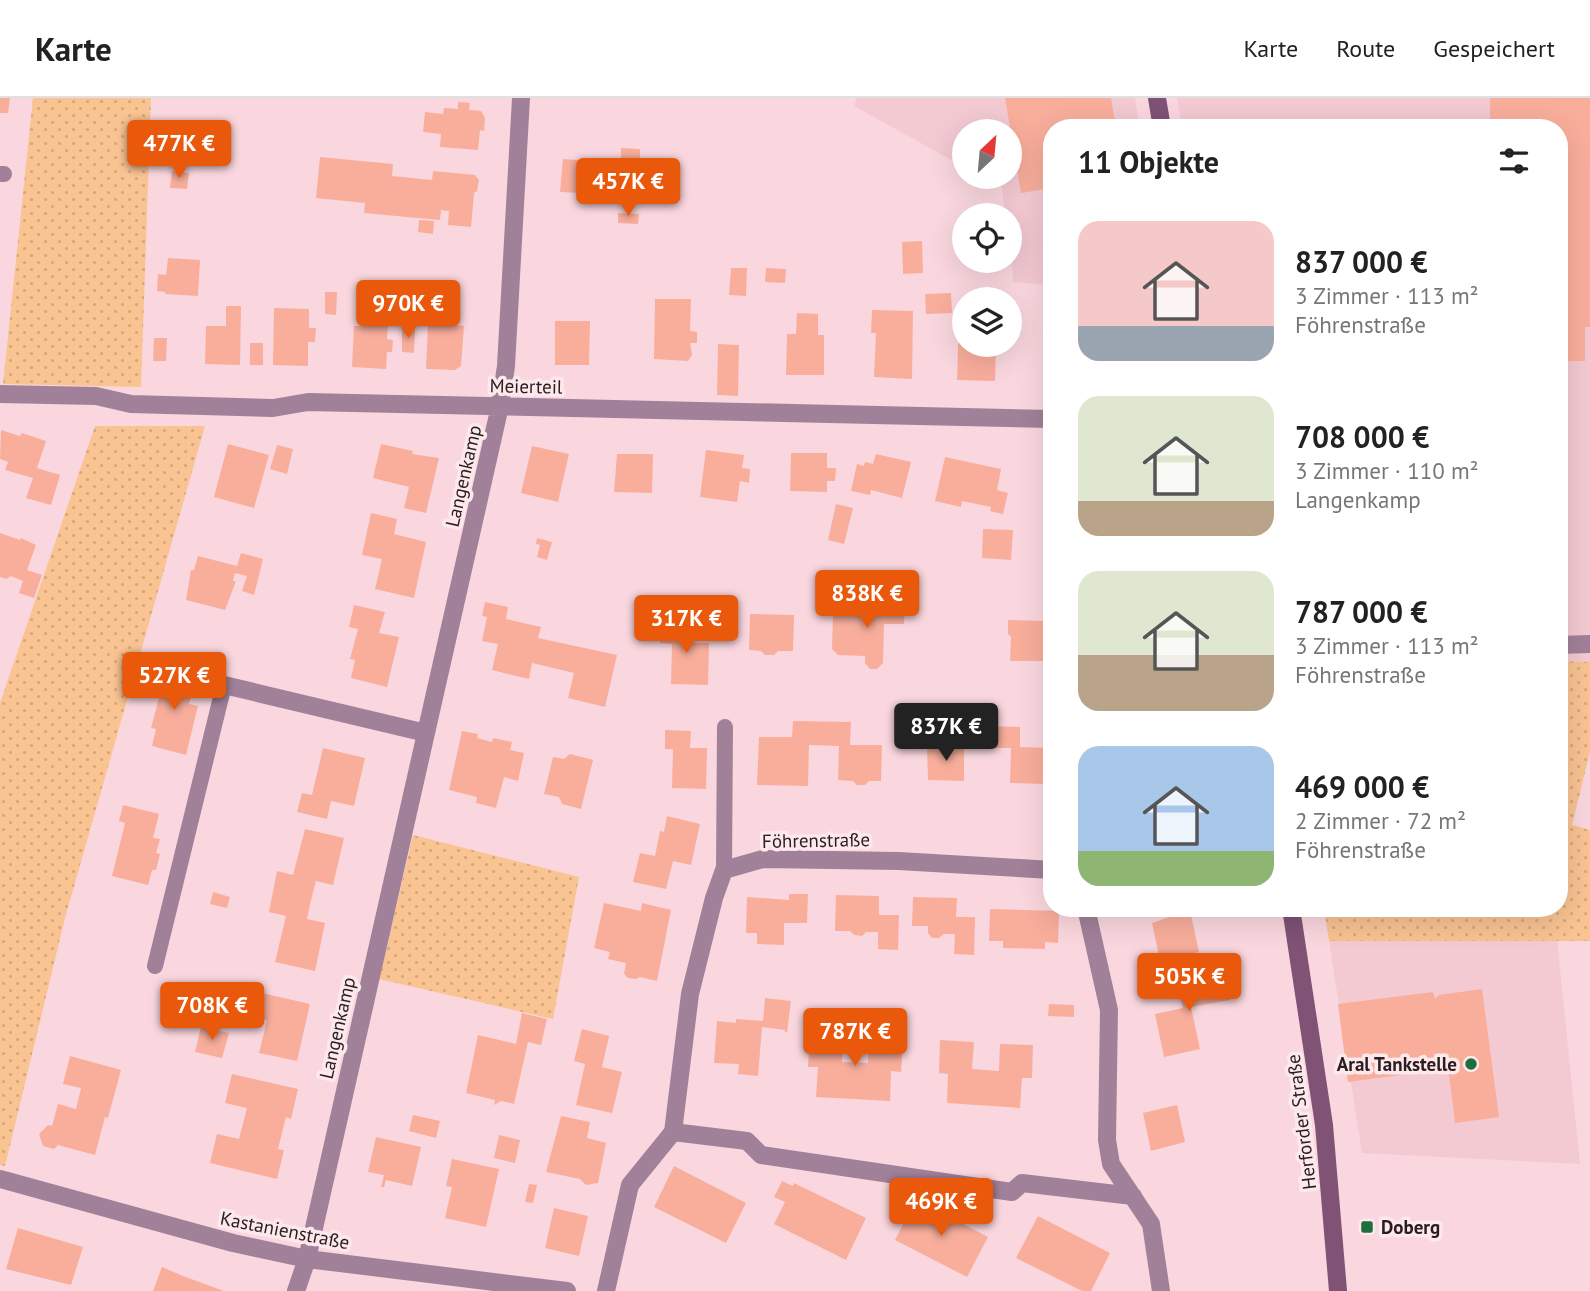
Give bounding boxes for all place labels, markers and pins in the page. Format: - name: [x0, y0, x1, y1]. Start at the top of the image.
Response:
- pin: 477K €: [122, 120, 236, 180]
- pin: 457K €: [571, 158, 685, 218]
- pin: 970K €: [351, 280, 465, 340]
- pin: 838K €: [810, 570, 924, 630]
- pin: 317K €: [629, 596, 743, 655]
- pin: 527K €: [117, 652, 231, 712]
- pin: 837K €: [889, 704, 1003, 763]
- pin: 505K €: [1132, 954, 1246, 1013]
- pin: 708K €: [155, 982, 269, 1042]
- pin: 787K €: [798, 1009, 912, 1068]
- place label: Aral Tankstelle: [1337, 1052, 1457, 1076]
- marker: Aral Tankstelle: [1463, 1056, 1479, 1072]
- pin: 469K €: [884, 1178, 998, 1238]
- place label: Doberg: [1381, 1215, 1440, 1239]
- marker: Doberg: [1359, 1219, 1375, 1235]

